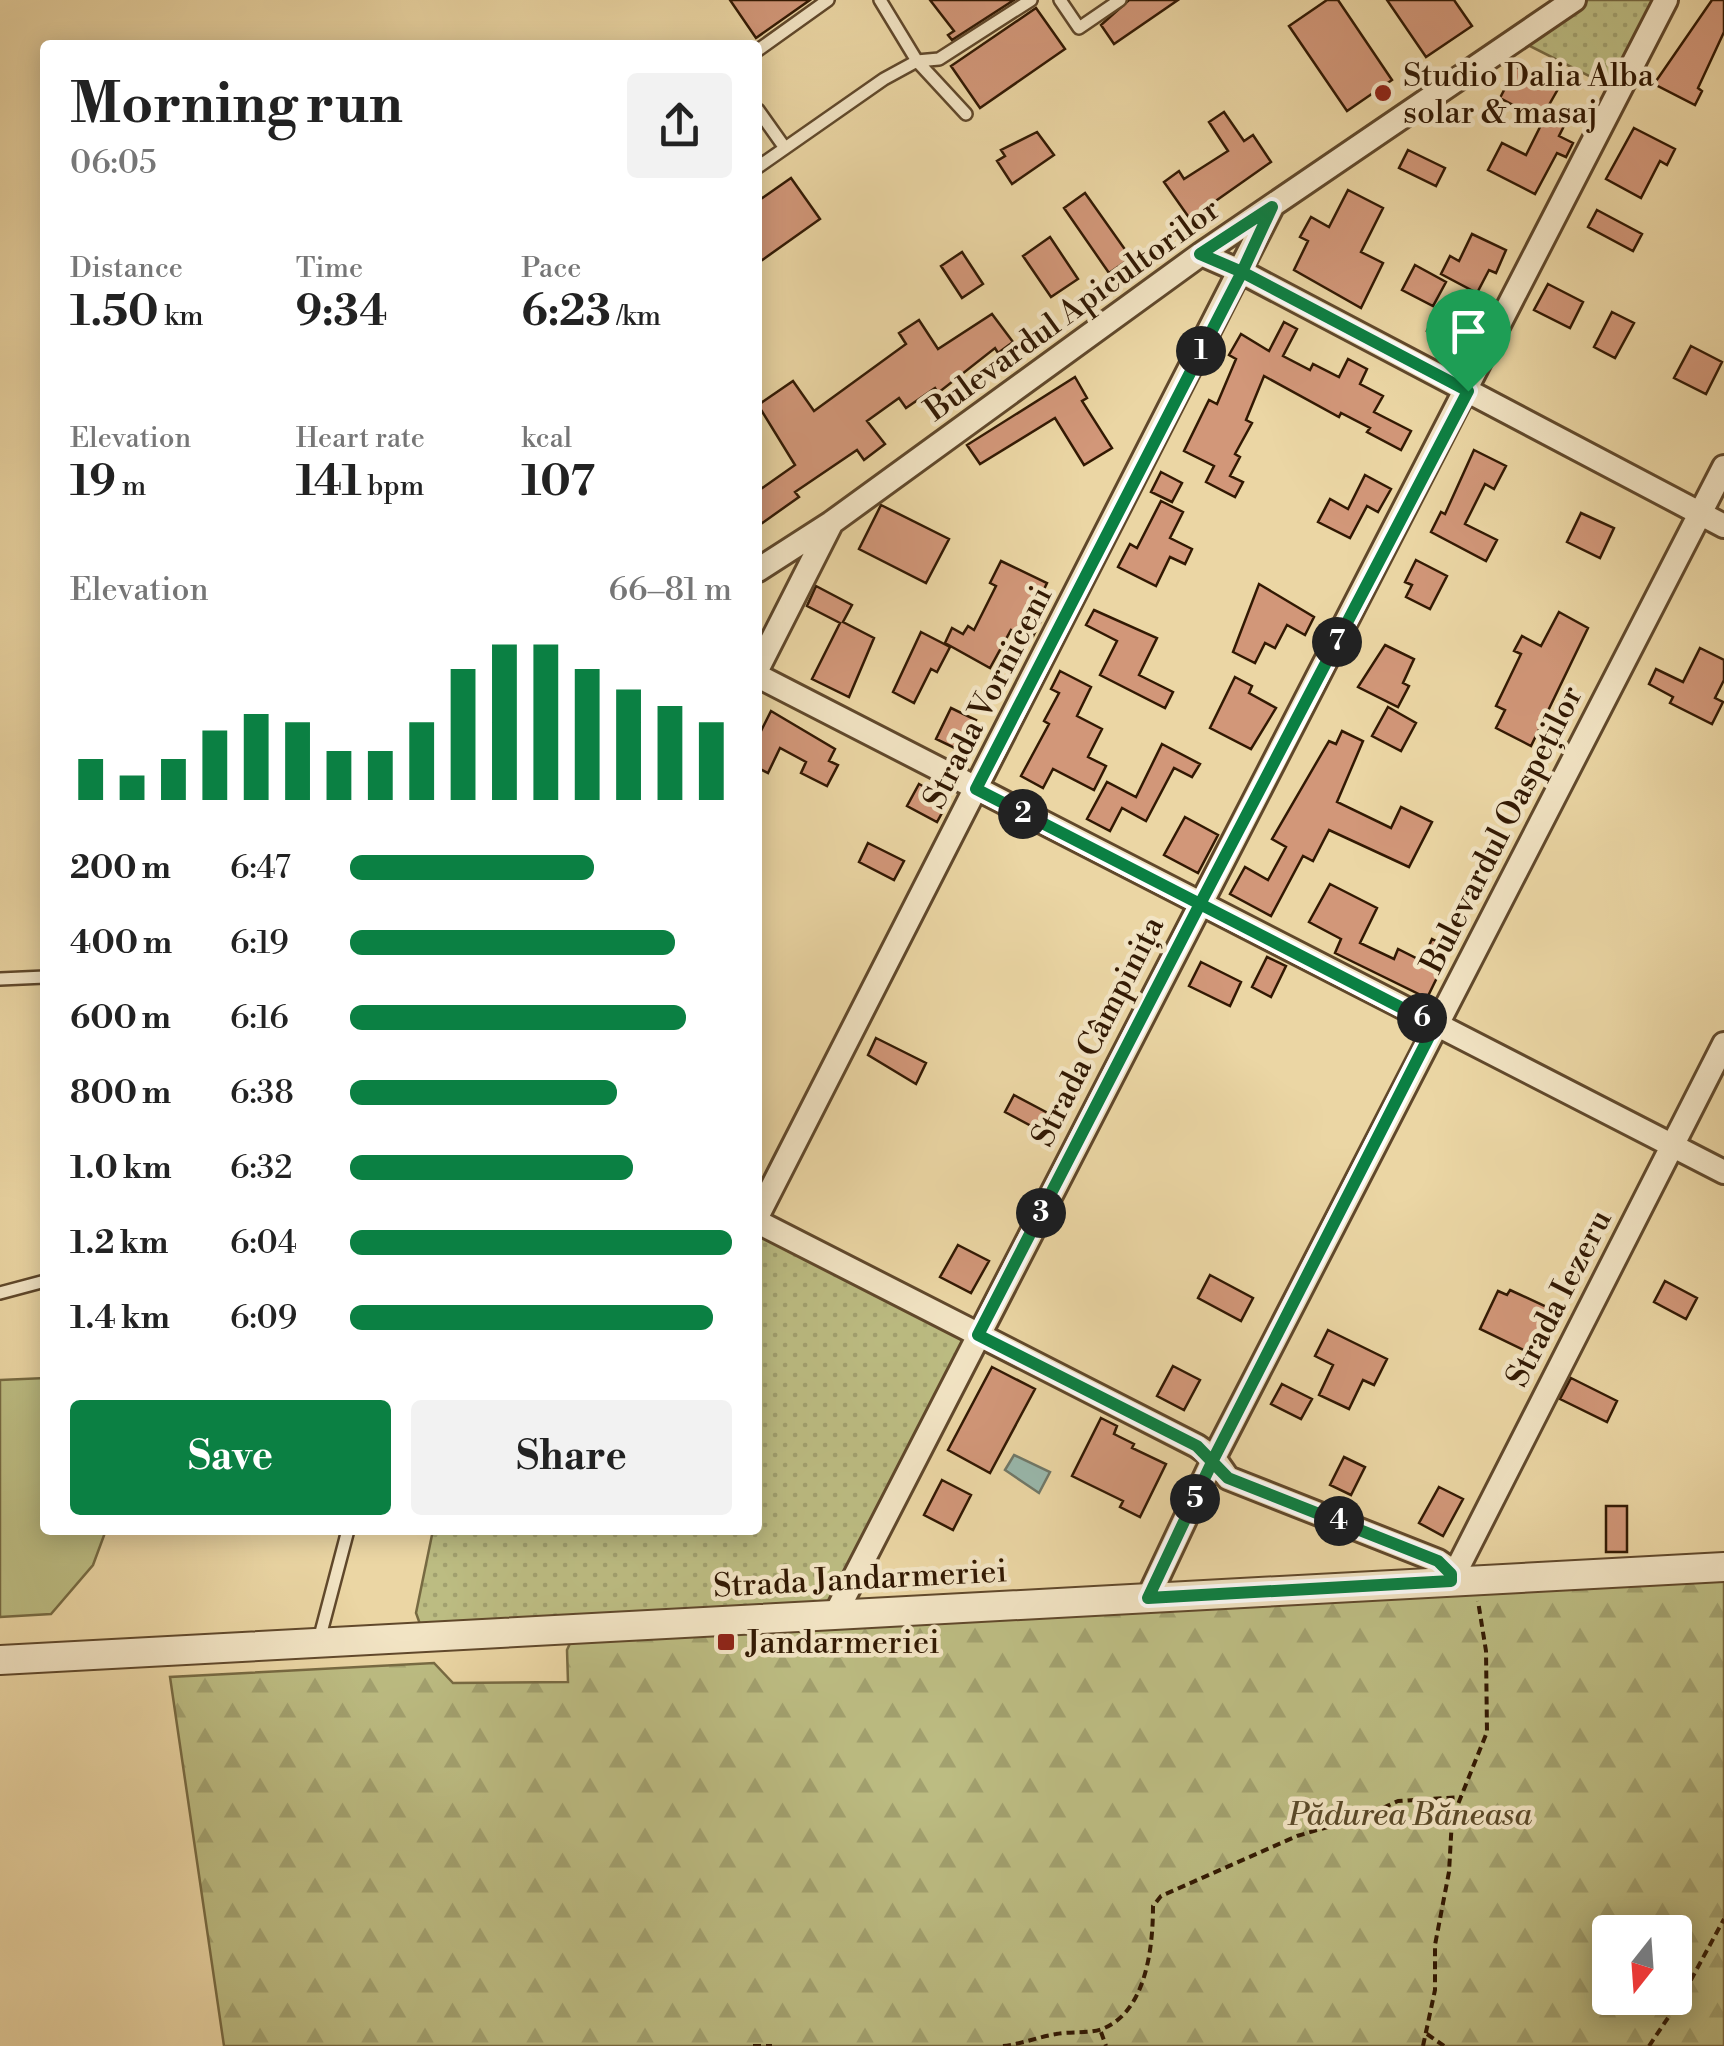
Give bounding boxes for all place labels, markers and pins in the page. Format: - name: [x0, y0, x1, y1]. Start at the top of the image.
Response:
- place label: Studio Dalia Alba solar & masaj: [1403, 56, 1655, 133]
- marker: Studio Dalia Alba solar & masaj: [1372, 82, 1394, 104]
- pin: [1426, 289, 1511, 392]
- pin: 1: [1176, 326, 1226, 376]
- pin: 7: [1312, 617, 1362, 667]
- pin: 2: [998, 789, 1048, 839]
- pin: 6: [1397, 993, 1447, 1043]
- pin: 3: [1016, 1188, 1066, 1238]
- pin: 5: [1170, 1474, 1220, 1524]
- pin: 4: [1314, 1496, 1364, 1546]
- place label: Jandarmeriei: [745, 1623, 940, 1663]
- marker: Jandarmeriei: [715, 1631, 737, 1653]

